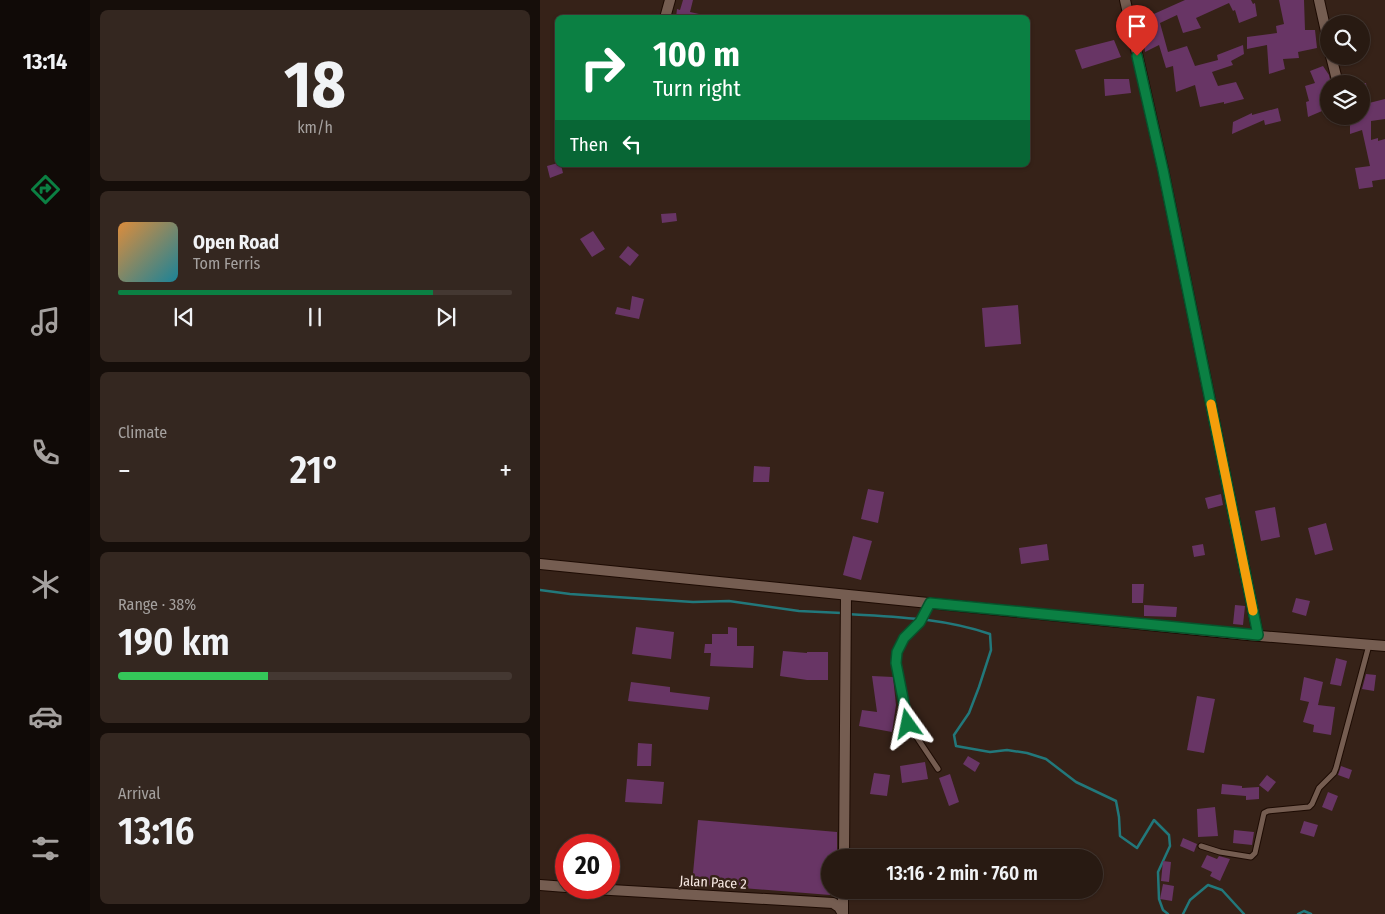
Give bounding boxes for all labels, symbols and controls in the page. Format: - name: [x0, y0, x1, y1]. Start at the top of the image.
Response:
- pin: [1116, 5, 1158, 56]
- icon: arrive: [1123, 12, 1151, 40]
- map controls: [1320, 15, 1370, 125]
- button: search: [1320, 15, 1370, 65]
- text: 100 m: [653, 33, 740, 75]
- icon: right: [570, 35, 635, 100]
- text: 18: [284, 46, 346, 124]
- text: 13:14: [23, 48, 67, 75]
- text: Turn right: [653, 75, 741, 102]
- button: layers: [1320, 75, 1370, 125]
- text: km/h: [297, 118, 333, 137]
- icon: left: [618, 130, 646, 158]
- text: Then: [570, 133, 608, 156]
- icon: directions: [28, 172, 63, 207]
- text: Open Road: [193, 231, 279, 254]
- text: Tom Ferris: [193, 254, 260, 273]
- icon: previous: [170, 303, 198, 331]
- icon: pause: [301, 303, 329, 331]
- icon: next: [432, 303, 460, 331]
- icon: music: [28, 304, 63, 339]
- text: Climate: [118, 423, 167, 442]
- icon: phone: [28, 435, 63, 470]
- text: 21°: [290, 447, 340, 493]
- text: −: [118, 454, 131, 487]
- text: +: [499, 454, 512, 487]
- icon: climate: [28, 567, 63, 602]
- text: Range · 38%: [118, 595, 196, 614]
- text: 190 km: [118, 619, 230, 665]
- position arrow: [881, 697, 933, 749]
- icon: car: [28, 699, 63, 734]
- text: Arrival: [118, 784, 160, 803]
- text: 13:16: [118, 808, 194, 854]
- icon: filters: [28, 831, 63, 866]
- speed limit sign: 20: [555, 834, 620, 899]
- text: 13:16 · 2 min · 760 m: [886, 862, 1038, 885]
- street label: Jalan Pace 2: [679, 872, 747, 893]

